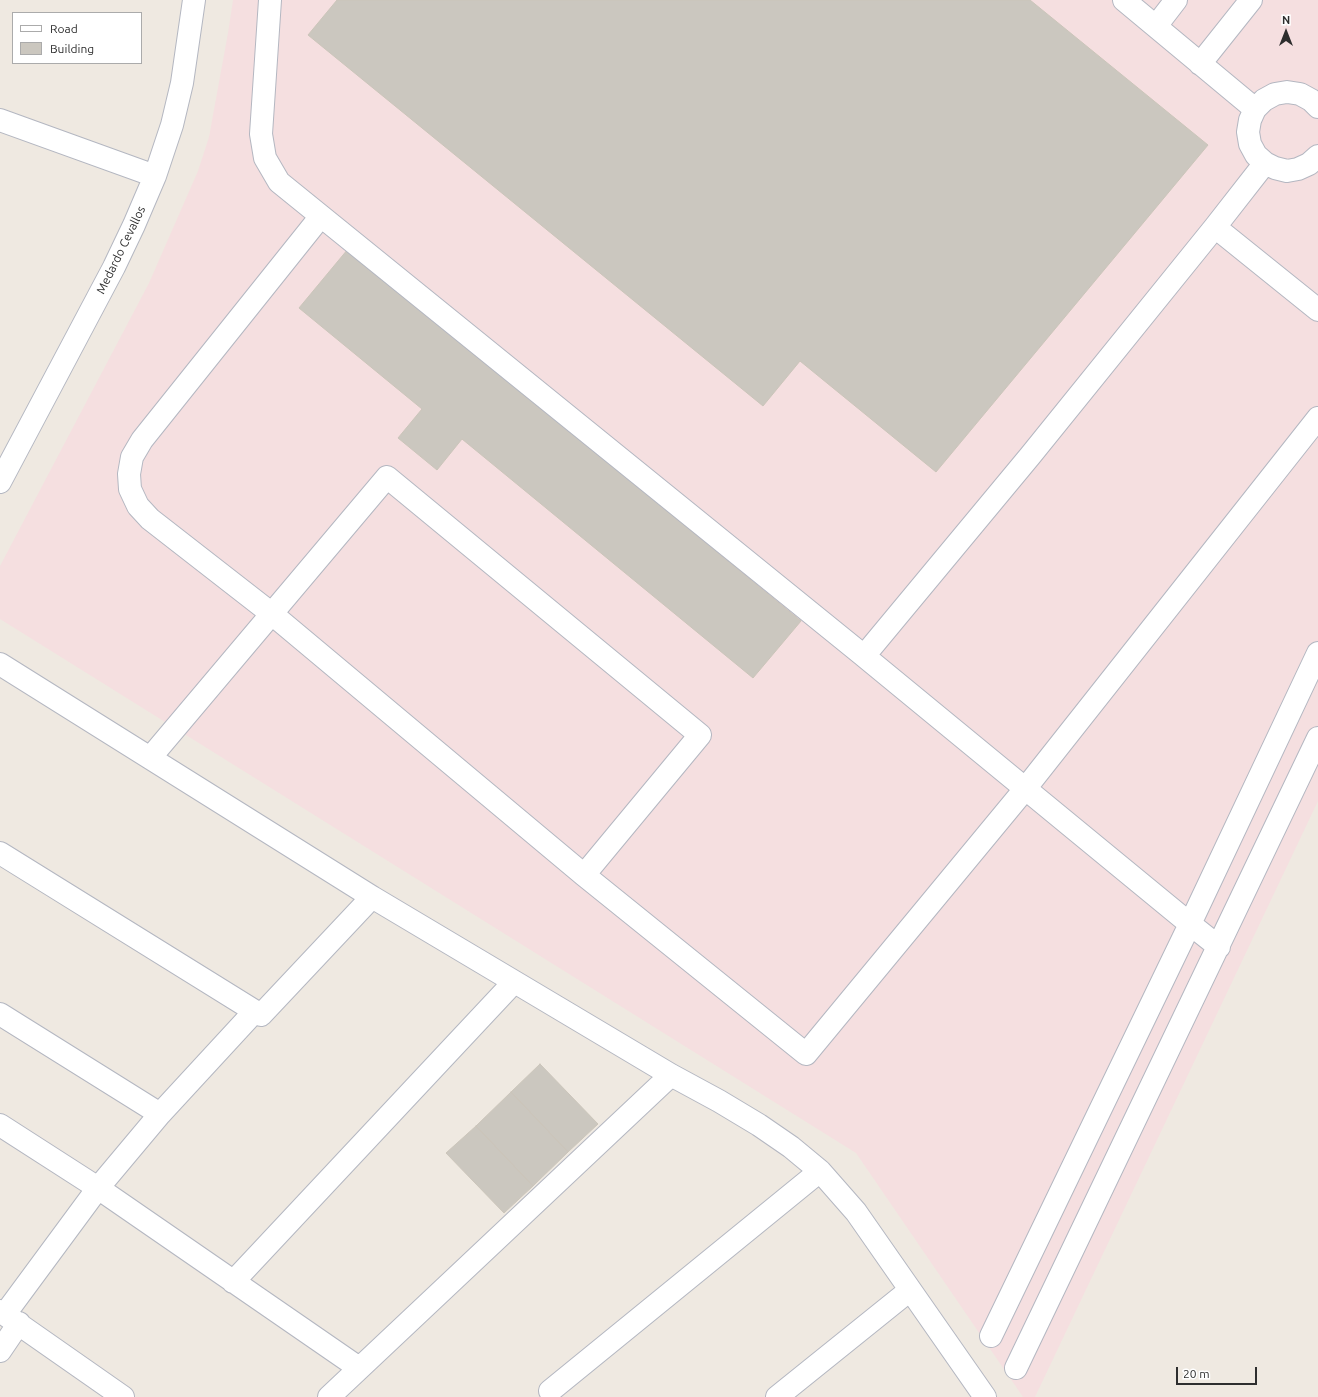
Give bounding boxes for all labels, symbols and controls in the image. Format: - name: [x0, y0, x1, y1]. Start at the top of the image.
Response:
- legend: [12, 12, 142, 64]
- north arrow: [1266, 12, 1306, 52]
- text: N: [1282, 14, 1290, 26]
- text: Road: [50, 22, 78, 35]
- text: Building: [50, 42, 94, 55]
- street label: Medardo Cevallos: [93, 204, 149, 296]
- scale bar: [1178, 1359, 1259, 1385]
- text: 20 m: [1183, 1367, 1210, 1380]

